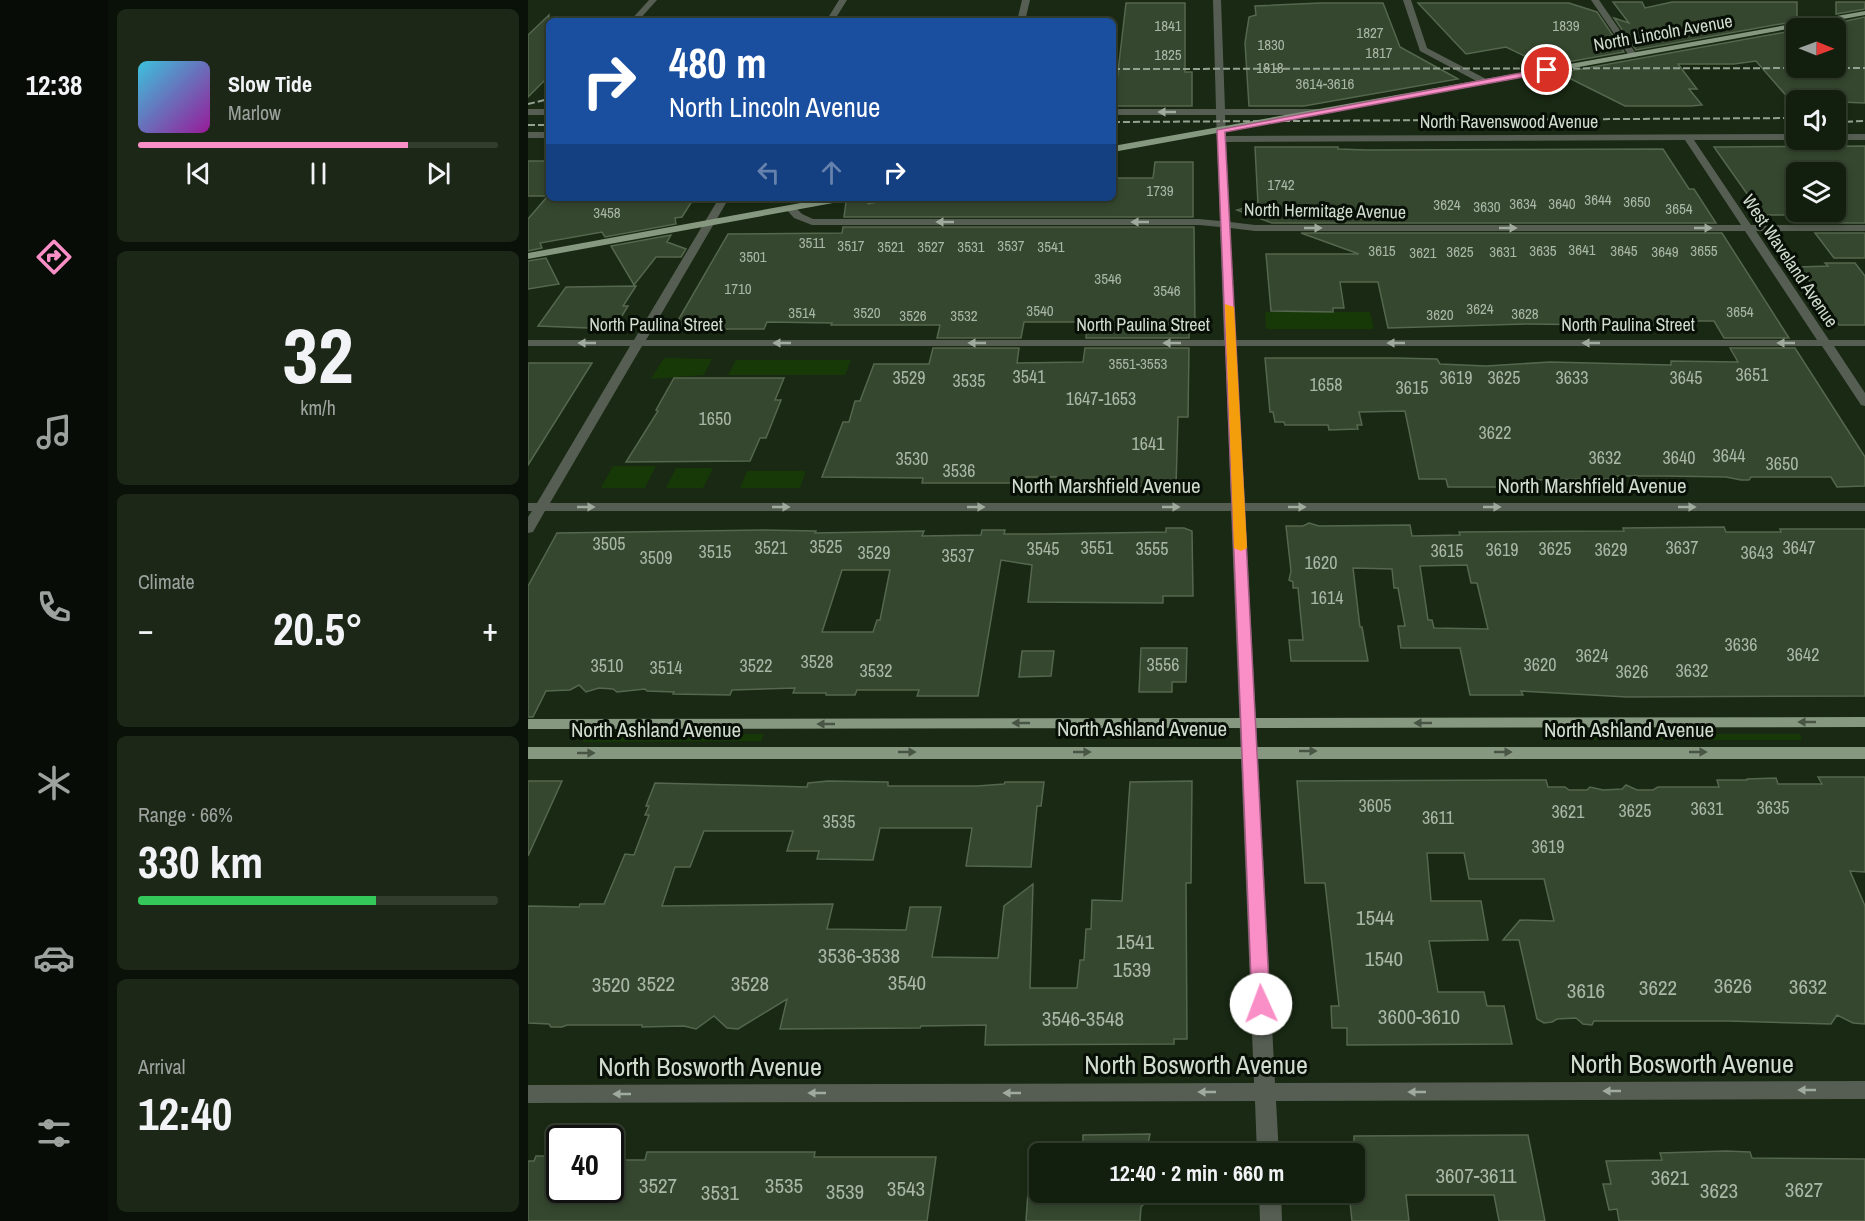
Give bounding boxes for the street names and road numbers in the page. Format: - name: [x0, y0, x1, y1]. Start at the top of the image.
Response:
- street label: North Lincoln Avenue: [1591, 8, 1734, 57]
- street label: North Ravenswood Avenue: [1420, 109, 1598, 134]
- street label: West Waveland Avenue: [1737, 189, 1844, 332]
- street label: North Hermitage Avenue: [1244, 197, 1406, 224]
- street label: North Paulina Street: [589, 312, 723, 337]
- street label: North Paulina Street: [1076, 312, 1210, 337]
- street label: North Paulina Street: [1561, 312, 1695, 337]
- street label: North Marshfield Avenue: [1011, 471, 1201, 500]
- street label: North Marshfield Avenue: [1497, 471, 1687, 500]
- street label: North Ashland Avenue: [1057, 714, 1227, 743]
- street label: North Ashland Avenue: [571, 715, 741, 744]
- street label: North Ashland Avenue: [1544, 715, 1714, 744]
- street label: North Bosworth Avenue: [1570, 1046, 1794, 1081]
- street label: North Bosworth Avenue: [1084, 1047, 1308, 1082]
- street label: North Bosworth Avenue: [598, 1049, 822, 1084]

